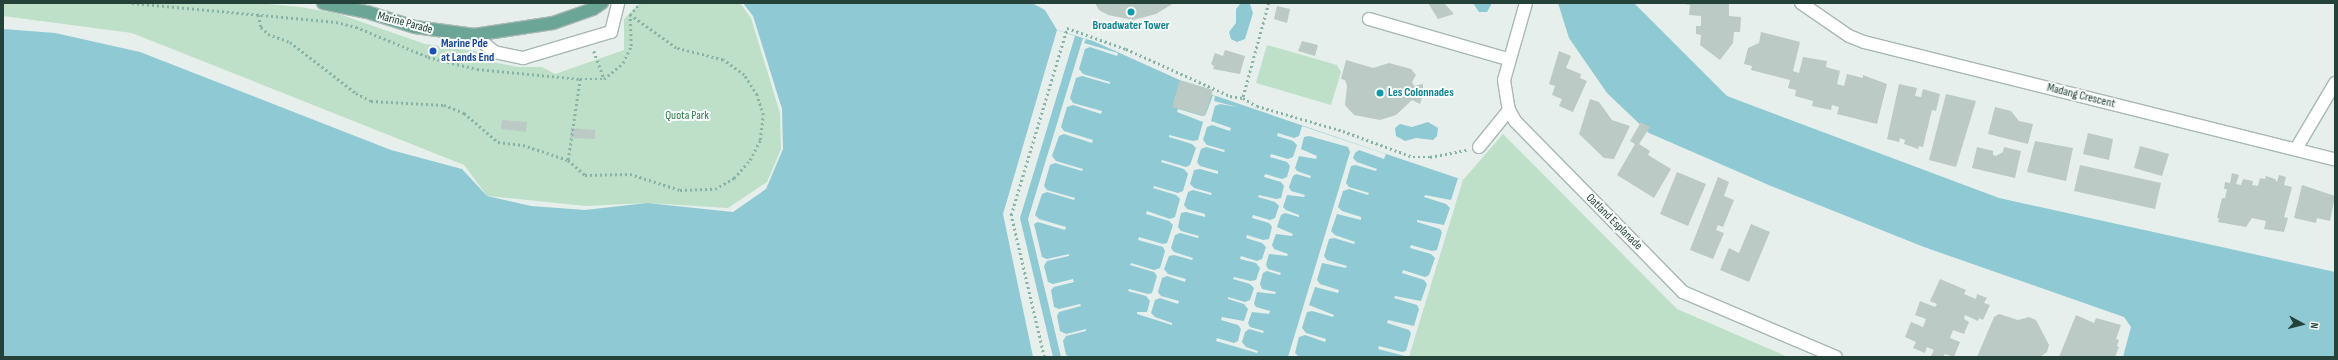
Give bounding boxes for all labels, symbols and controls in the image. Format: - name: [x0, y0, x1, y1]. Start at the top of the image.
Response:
- marker: Broadwater Tower: [1126, 7, 1136, 17]
- street label: Marine Parade: [376, 9, 434, 37]
- place label: Broadwater Tower: [1093, 19, 1169, 33]
- place label: Marine Pde at Lands End: [441, 37, 494, 65]
- marker: Marine Pde at Lands End: [428, 46, 438, 56]
- street label: Madang Crescent: [2045, 81, 2117, 111]
- place label: Les Colonnades: [1388, 86, 1454, 100]
- marker: Les Colonnades: [1375, 88, 1385, 98]
- park label: Quota Park: [665, 109, 709, 123]
- street label: Oatland Esplanade: [1583, 191, 1645, 253]
- north arrow: [2282, 304, 2322, 344]
- text: N: [2308, 322, 2321, 329]

